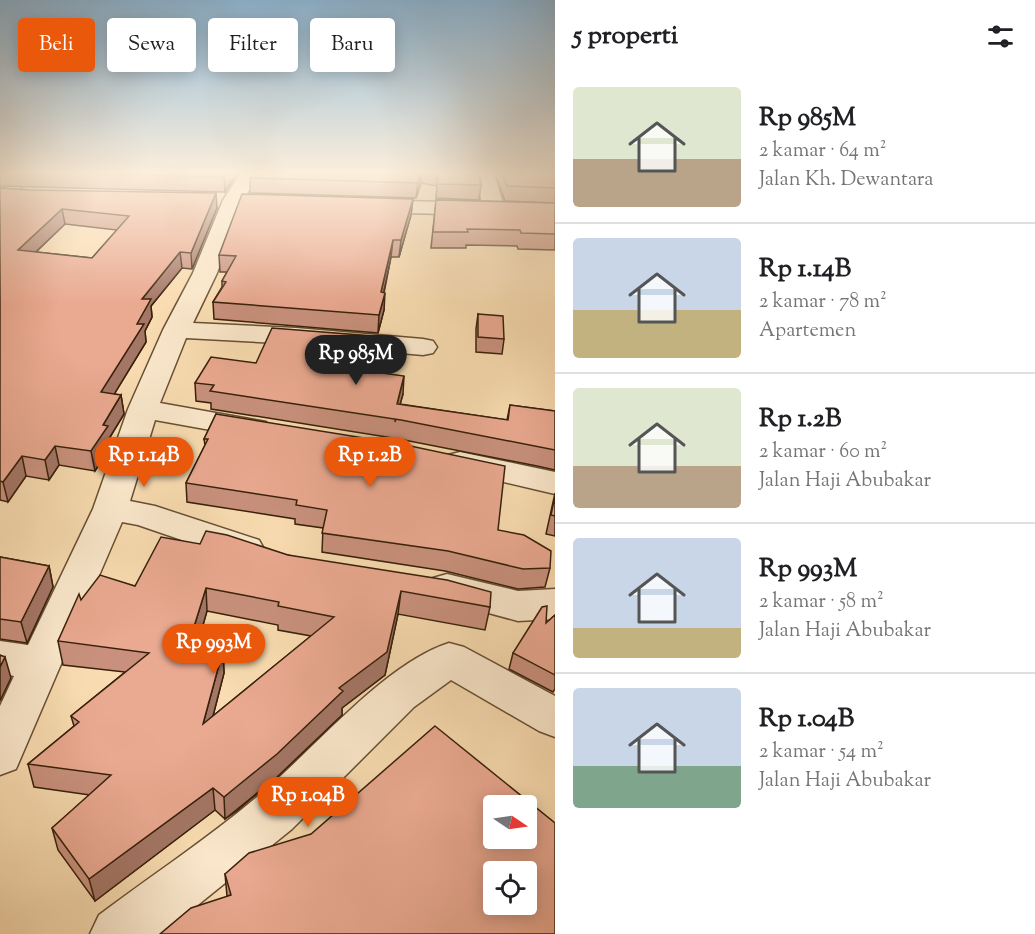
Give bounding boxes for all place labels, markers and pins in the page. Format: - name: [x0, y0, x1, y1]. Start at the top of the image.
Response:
- pin: Rp 985M: [301, 335, 411, 386]
- pin: Rp 1.14B: [82, 437, 206, 488]
- pin: Rp 1.2B: [315, 437, 425, 488]
- pin: Rp 993M: [159, 624, 269, 675]
- pin: Rp 1.04B: [246, 777, 370, 828]

